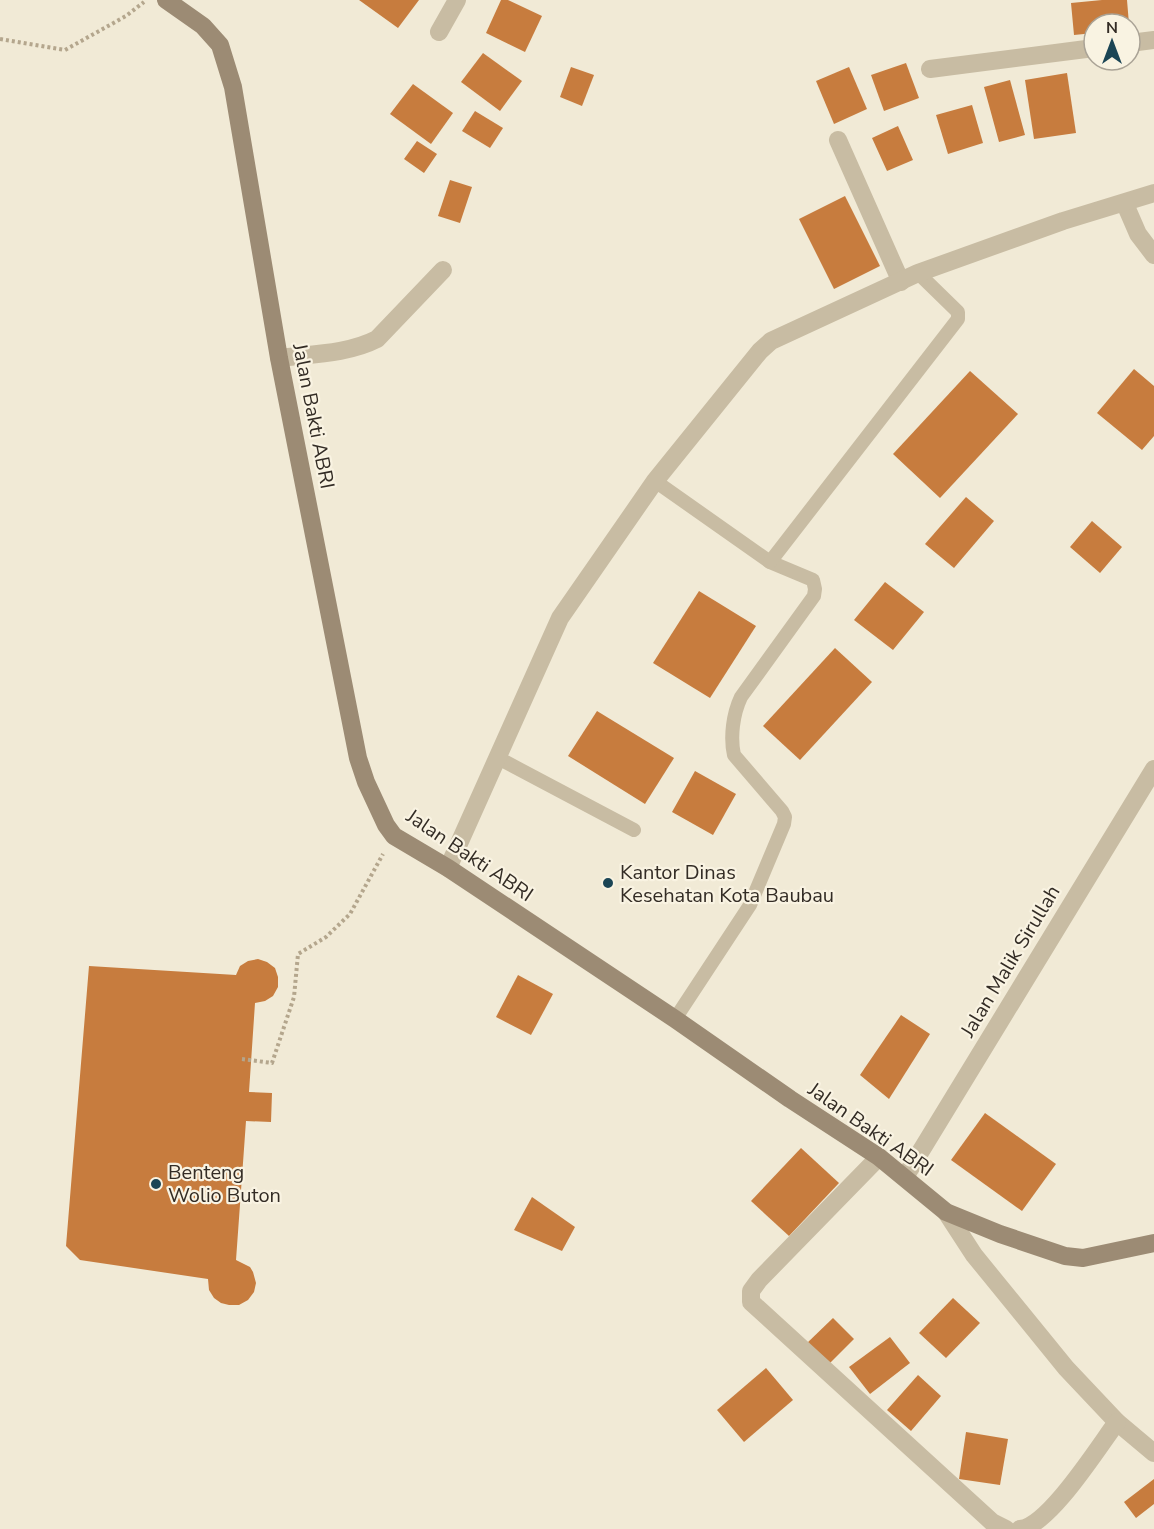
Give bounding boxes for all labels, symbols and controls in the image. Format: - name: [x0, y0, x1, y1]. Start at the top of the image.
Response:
- north arrow: [1082, 12, 1142, 72]
- text: N: [1106, 17, 1118, 39]
- street label: Jalan Bakti ABRI: [286, 340, 341, 491]
- street label: Jalan Bakti ABRI: [400, 802, 538, 908]
- place label: Kantor Dinas Kesehatan Kota Baubau: [620, 859, 834, 909]
- marker: Kantor Dinas Kesehatan Kota Baubau: [601, 876, 615, 890]
- street label: Jalan Malik Sirullah: [954, 880, 1066, 1043]
- street label: Jalan Bakti ABRI: [802, 1076, 939, 1183]
- place label: Benteng Wolio Buton: [168, 1159, 281, 1209]
- marker: Benteng Wolio Buton: [149, 1177, 163, 1191]

